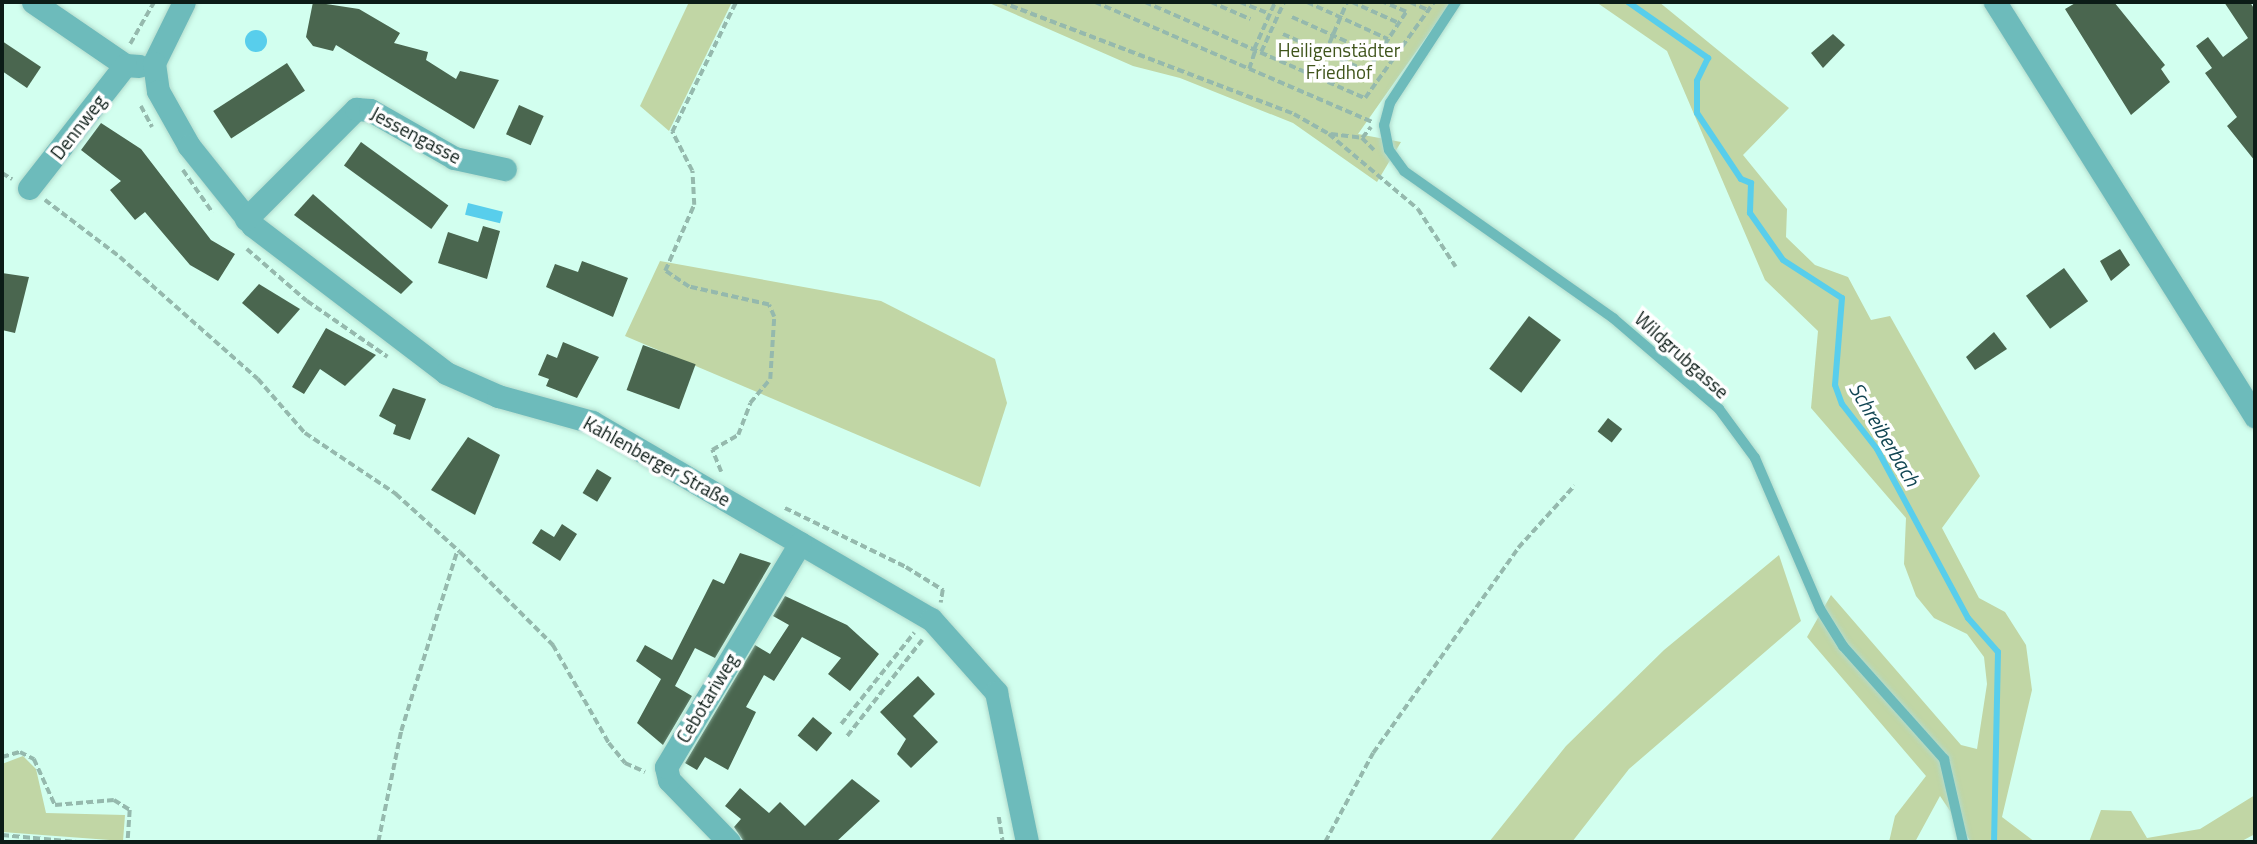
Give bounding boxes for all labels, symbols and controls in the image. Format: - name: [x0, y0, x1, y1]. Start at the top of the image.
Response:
- park label: Heiligenstädter Friedhof: [1278, 39, 1400, 83]
- street label: Dennweg: [46, 90, 110, 164]
- street label: Jessengasse: [367, 102, 465, 168]
- street label: Wildgrubgasse: [1630, 307, 1734, 403]
- water label: Schreiberbach: [1844, 378, 1926, 490]
- street label: Kahlenberger Straße: [580, 411, 734, 511]
- street label: Cebotariweg: [671, 649, 743, 747]

